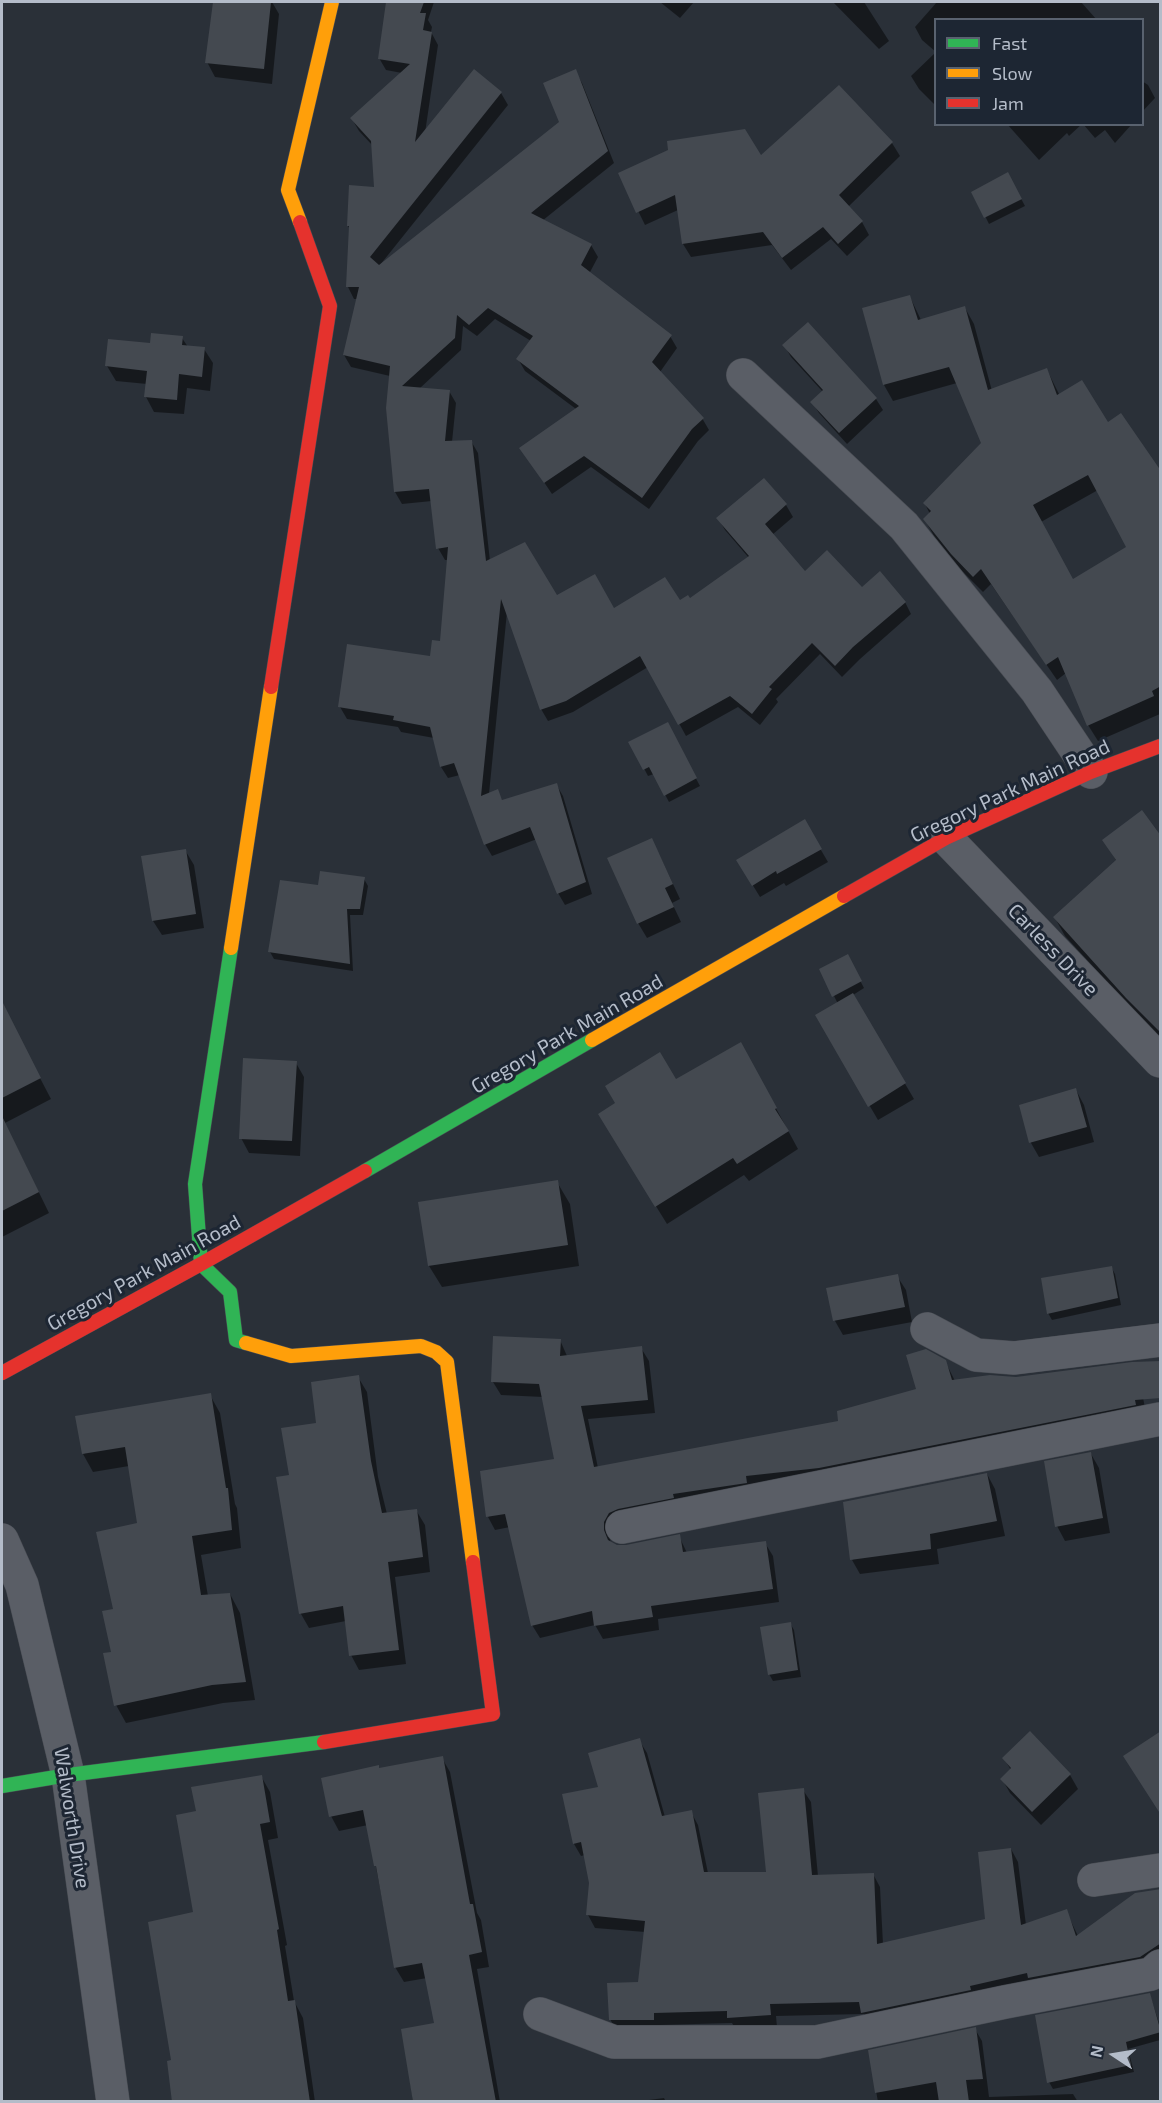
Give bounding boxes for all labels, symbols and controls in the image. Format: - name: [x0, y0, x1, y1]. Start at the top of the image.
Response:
- legend: [934, 18, 1144, 126]
- text: Fast: [992, 32, 1027, 54]
- text: Slow: [992, 62, 1032, 84]
- text: Jam: [992, 92, 1024, 114]
- street label: Gregory Park Main Road: [906, 734, 1114, 848]
- street label: Carless Drive: [1003, 899, 1103, 1001]
- street label: Gregory Park Main Road: [467, 969, 667, 1099]
- street label: Gregory Park Main Road: [43, 1210, 245, 1336]
- street label: Walworth Drive: [49, 1746, 95, 1890]
- north arrow: [1084, 2025, 1144, 2085]
- text: N: [1085, 2044, 1106, 2059]

